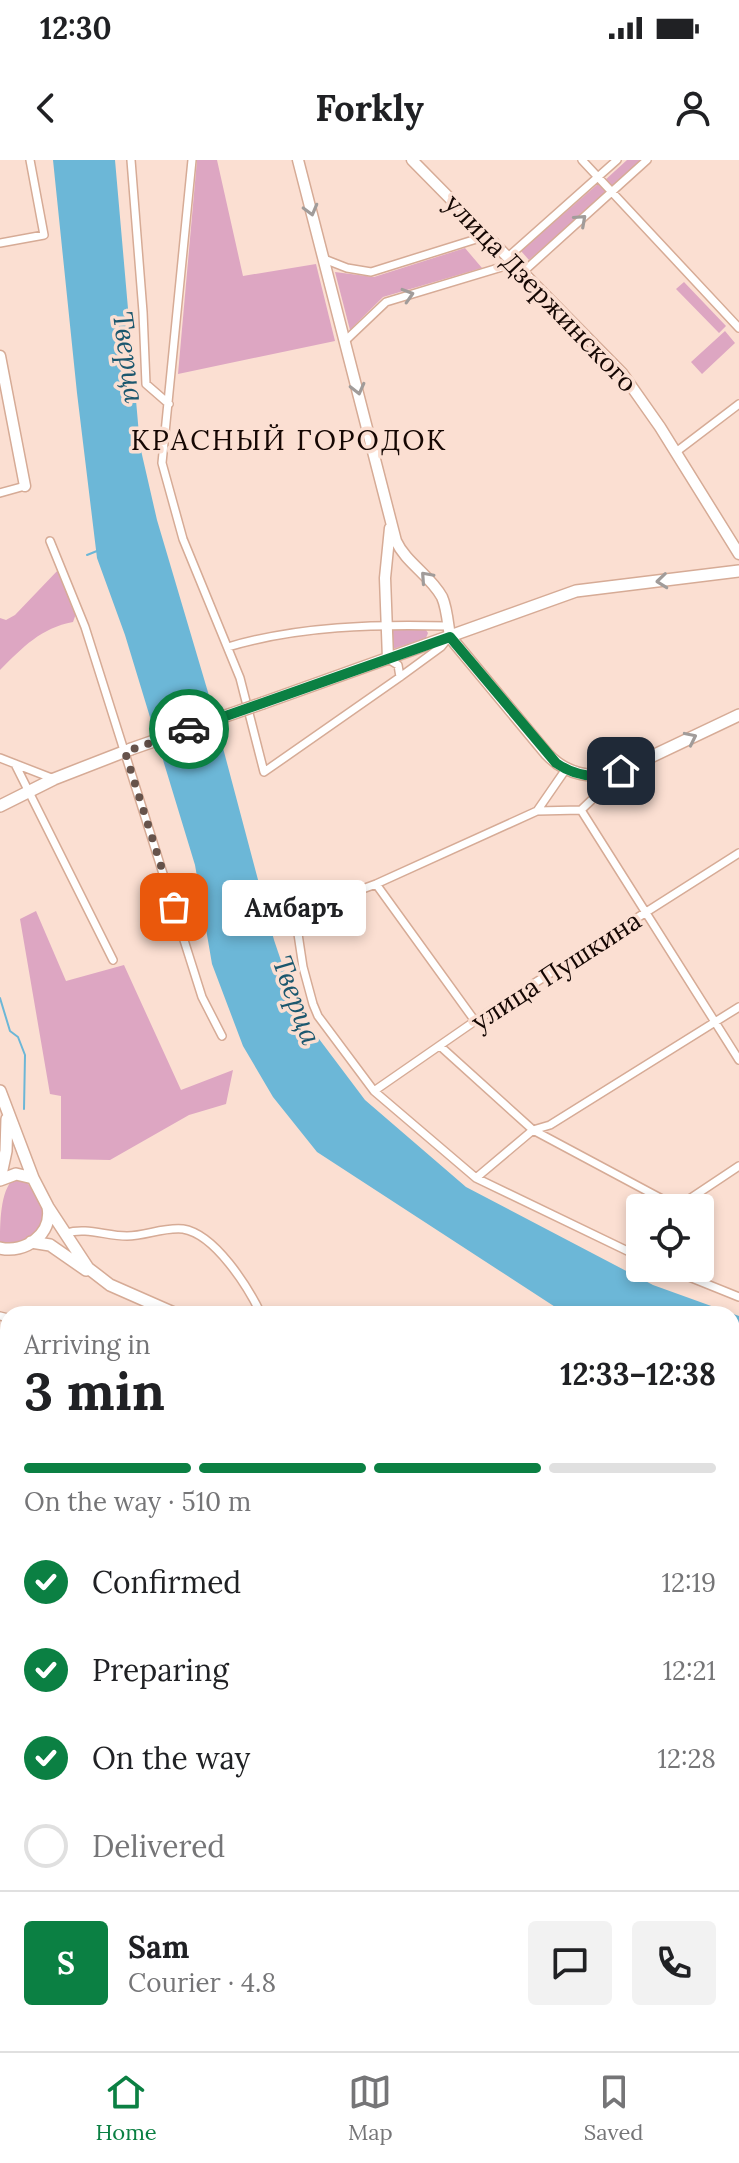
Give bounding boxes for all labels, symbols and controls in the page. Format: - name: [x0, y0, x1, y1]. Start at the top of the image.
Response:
- text: 12:30: [40, 9, 112, 47]
- text: Forkly: [315, 85, 424, 131]
- icon: back: [24, 86, 68, 130]
- icon: person: [671, 86, 715, 130]
- street label: улица Дзержинского: [438, 187, 645, 399]
- one-way arrow: [302, 202, 319, 216]
- one-way arrow: [572, 214, 586, 229]
- one-way arrow: [400, 288, 414, 304]
- water label: Тверца: [105, 309, 153, 405]
- one-way arrow: [348, 382, 365, 396]
- district label: КРАСНЫЙ ГОРОДОК: [131, 422, 447, 458]
- one-way arrow: [420, 572, 435, 586]
- one-way arrow: [655, 573, 668, 590]
- courier: [149, 689, 229, 769]
- icon: car: [167, 707, 211, 751]
- one-way arrow: [683, 732, 697, 748]
- pin: [587, 737, 655, 805]
- icon: home: [599, 749, 643, 793]
- pin: [140, 873, 208, 941]
- callout: Амбаръ: [222, 879, 366, 935]
- icon: bag: [152, 885, 196, 929]
- text: Амбаръ: [245, 891, 343, 924]
- street label: улица Пушкина: [464, 903, 647, 1038]
- water label: Тверца: [264, 951, 330, 1050]
- map controls: [626, 1194, 714, 1282]
- button: locate: [626, 1194, 714, 1282]
- text: Arriving in: [24, 1328, 151, 1361]
- text: 12:33–12:38: [560, 1355, 716, 1393]
- text: 3 min: [24, 1358, 165, 1424]
- text: On the way · 510 m: [24, 1485, 251, 1518]
- icon: check: [24, 1560, 68, 1604]
- text: Confirmed: [92, 1563, 241, 1601]
- text: 12:19: [662, 1566, 716, 1599]
- icon: check: [24, 1648, 68, 1692]
- text: Preparing: [92, 1651, 229, 1689]
- text: 12:21: [663, 1654, 716, 1687]
- icon: check: [24, 1736, 68, 1780]
- text: On the way: [92, 1739, 250, 1777]
- text: 12:28: [657, 1742, 716, 1775]
- text: Delivered: [92, 1827, 225, 1865]
- button: chat: [528, 1921, 612, 2005]
- button: phone: [632, 1921, 716, 2005]
- text: Sam: [128, 1928, 189, 1966]
- text: S: [57, 1944, 75, 1982]
- text: Courier · 4.8: [128, 1966, 276, 1999]
- tab: Home: [96, 2070, 157, 2146]
- tab: Map: [348, 2070, 393, 2146]
- tab: Saved: [584, 2070, 643, 2146]

